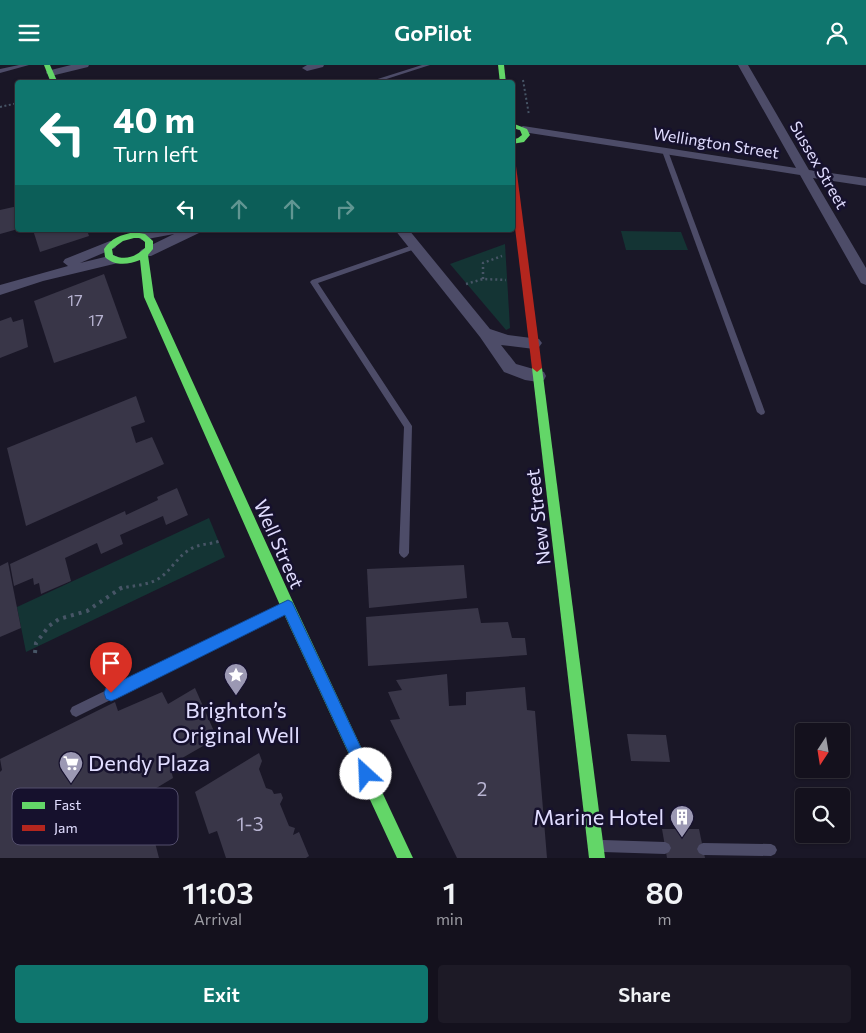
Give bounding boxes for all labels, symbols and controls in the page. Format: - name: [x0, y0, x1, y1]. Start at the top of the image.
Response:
- icon: menu: [15, 19, 43, 47]
- text: GoPilot: [394, 19, 472, 46]
- icon: person: [823, 19, 851, 47]
- text: 40 m: [113, 97, 195, 140]
- icon: left: [30, 100, 95, 165]
- street label: Sussex Street: [787, 118, 852, 212]
- street label: Wellington Street: [652, 123, 781, 162]
- text: Turn left: [113, 140, 198, 167]
- icon: left: [172, 195, 200, 223]
- icon: ahead: [225, 195, 253, 223]
- icon: ahead: [278, 195, 306, 223]
- icon: right: [331, 195, 359, 223]
- house number: 17: [67, 290, 83, 309]
- house number: 17: [88, 310, 104, 329]
- street label: New Street: [520, 467, 555, 566]
- street label: Well Street: [250, 496, 309, 592]
- pin: [90, 642, 132, 693]
- icon: arrive: [97, 649, 125, 677]
- place icon: Brighton’s Original Well: [223, 662, 249, 696]
- place label: Brighton’s Original Well: [172, 696, 300, 748]
- north arrow: [795, 723, 850, 777]
- map controls: [795, 723, 850, 843]
- position arrow: [339, 747, 391, 799]
- place label: Dendy Plaza: [88, 749, 210, 776]
- supermarket icon: Dendy Plaza: [58, 750, 84, 784]
- house number: 2: [477, 777, 487, 800]
- legend: [12, 788, 178, 845]
- button: search: [795, 788, 850, 843]
- text: Fast: [54, 796, 81, 813]
- place label: Marine Hotel: [533, 803, 664, 830]
- building icon: Marine Hotel: [669, 804, 695, 838]
- house number: 1-3: [237, 812, 264, 835]
- text: Jam: [54, 819, 78, 836]
- text: 11:03: [182, 873, 254, 910]
- text: 1: [443, 873, 456, 910]
- text: 80: [645, 873, 684, 910]
- text: Arrival: [194, 909, 242, 928]
- text: min: [436, 909, 463, 928]
- text: m: [658, 909, 672, 928]
- button: Exit: [15, 965, 428, 1023]
- button: Share: [438, 965, 851, 1023]

